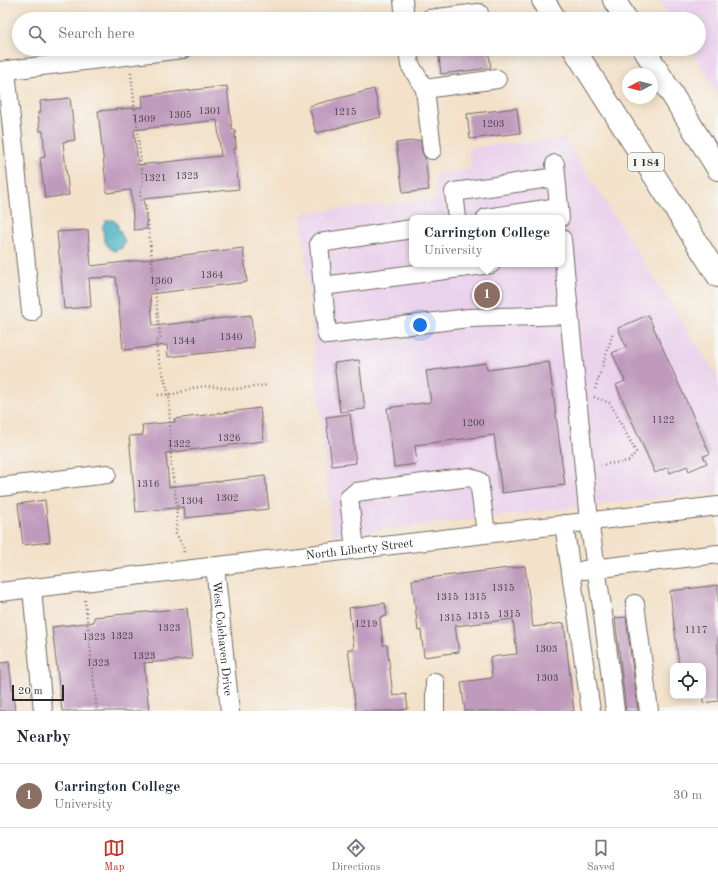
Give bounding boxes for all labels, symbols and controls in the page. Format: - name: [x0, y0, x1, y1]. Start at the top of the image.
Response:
- search box: [12, 12, 706, 56]
- icon: search: [26, 23, 48, 45]
- text: Search here: [58, 27, 135, 42]
- north arrow: [622, 68, 658, 104]
- house number: 1301: [198, 106, 222, 116]
- house number: 1215: [333, 107, 357, 117]
- house number: 1305: [168, 110, 192, 120]
- house number: 1309: [132, 114, 156, 124]
- house number: 1203: [481, 119, 505, 129]
- road number: I 184: [628, 153, 664, 171]
- house number: 1323: [175, 171, 199, 181]
- house number: 1321: [143, 173, 167, 183]
- popup: [409, 215, 565, 267]
- text: Carrington College: [424, 226, 550, 241]
- text: University: [424, 244, 483, 257]
- house number: 1364: [200, 270, 224, 280]
- house number: 1360: [149, 276, 173, 286]
- pin: 1: [474, 280, 500, 310]
- your location: [410, 315, 430, 335]
- house number: 1340: [219, 332, 243, 342]
- house number: 1344: [172, 336, 196, 346]
- house number: 1122: [651, 415, 675, 425]
- house number: 1200: [461, 418, 485, 428]
- house number: 1326: [217, 433, 241, 443]
- house number: 1322: [167, 439, 191, 449]
- house number: 1316: [136, 479, 160, 489]
- house number: 1302: [215, 493, 239, 503]
- house number: 1304: [180, 496, 204, 506]
- street label: North Liberty Street: [305, 538, 414, 562]
- street label: West Colehaven Drive: [210, 581, 233, 697]
- house number: 1315: [491, 583, 515, 593]
- house number: 1315: [435, 592, 459, 602]
- house number: 1315: [463, 592, 487, 602]
- house number: 1315: [497, 609, 521, 619]
- house number: 1315: [466, 611, 490, 621]
- house number: 1315: [438, 613, 462, 623]
- house number: 1219: [354, 619, 378, 629]
- house number: 1323: [157, 623, 181, 633]
- house number: 1117: [684, 625, 708, 635]
- house number: 1323: [110, 631, 134, 641]
- house number: 1323: [82, 632, 106, 642]
- house number: 1303: [534, 644, 558, 654]
- house number: 1323: [132, 651, 156, 661]
- house number: 1323: [86, 658, 110, 668]
- map controls: [670, 663, 706, 699]
- button: locate: [670, 663, 706, 699]
- house number: 1303: [535, 673, 559, 683]
- scale bar: [12, 683, 64, 702]
- text: 20 m: [18, 686, 43, 697]
- text: Nearby: [16, 729, 71, 746]
- text: Carrington College: [54, 780, 180, 795]
- text: 1: [25, 789, 33, 802]
- text: 30 m: [673, 789, 702, 802]
- text: University: [54, 798, 113, 811]
- tab: Map: [103, 837, 125, 875]
- tab: Directions: [332, 837, 380, 875]
- tab: Saved: [587, 837, 615, 875]

